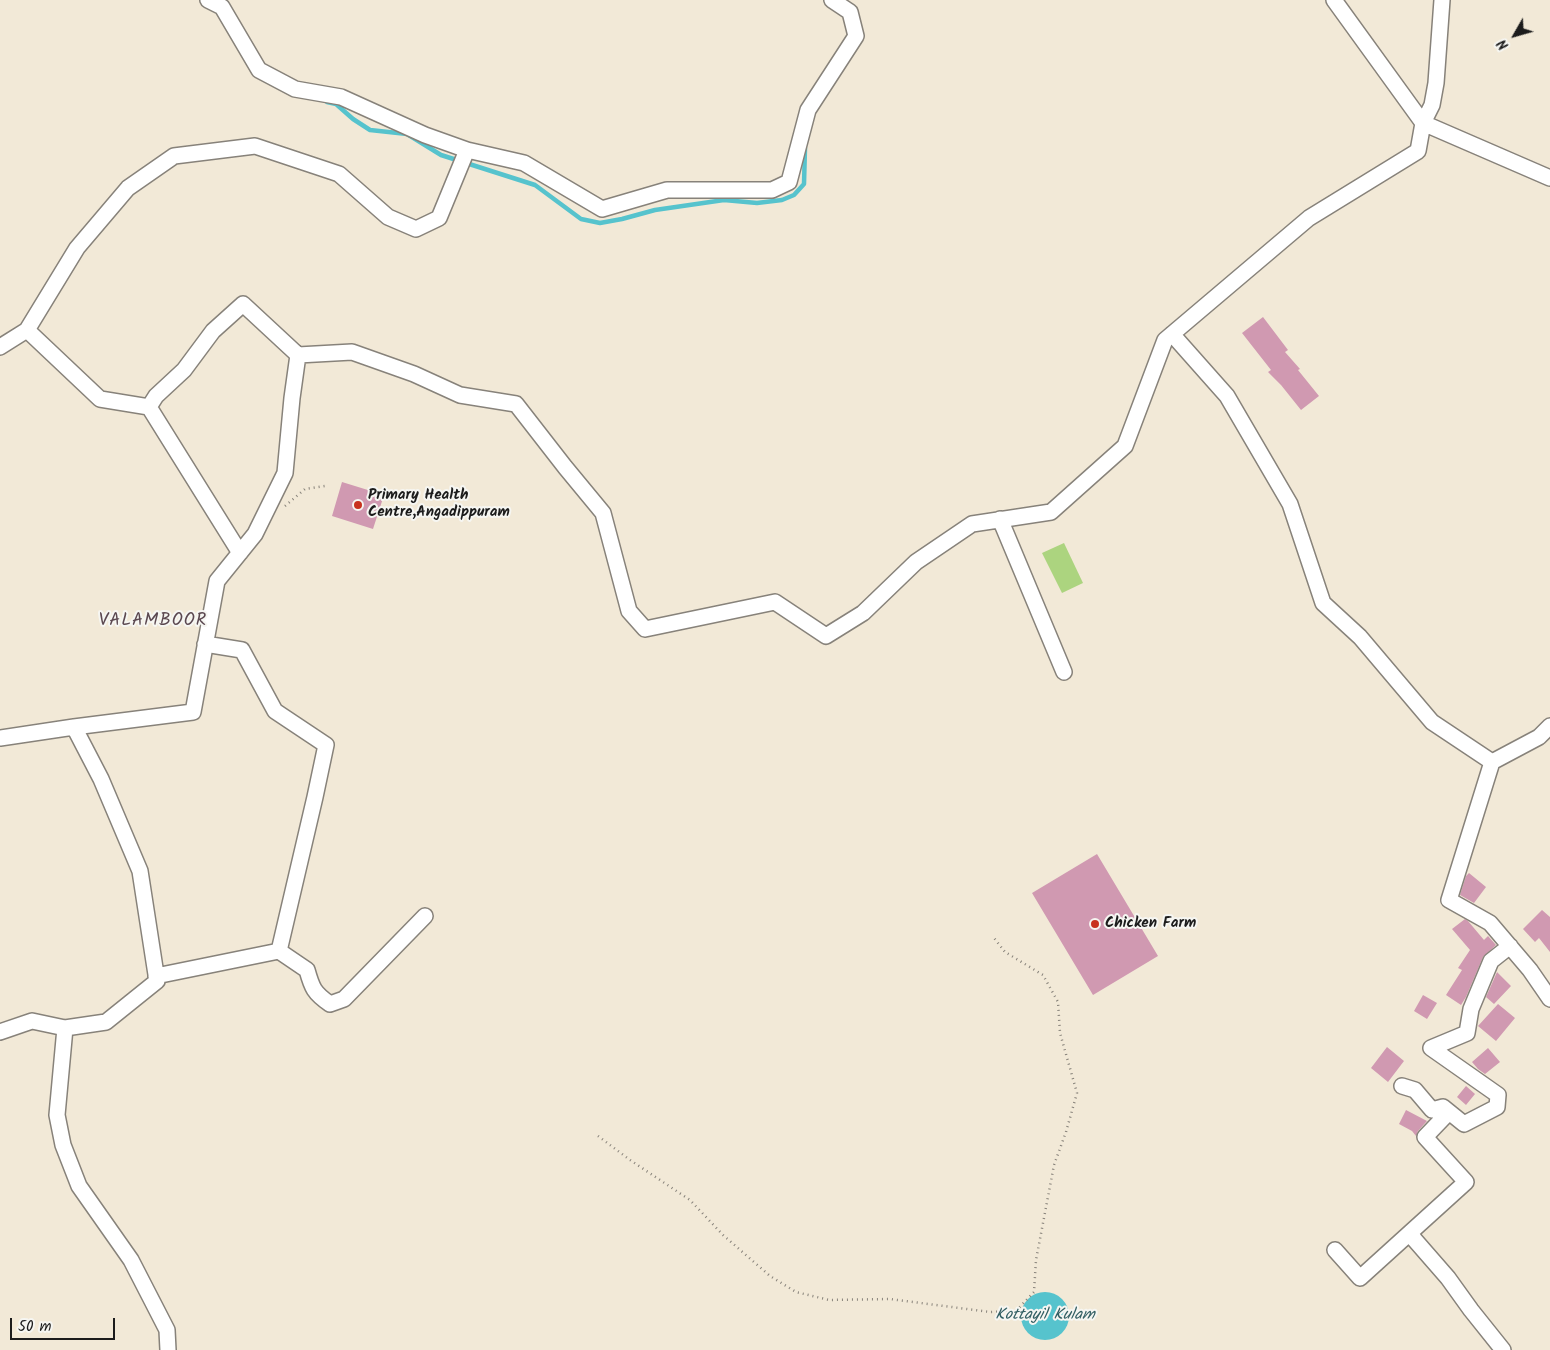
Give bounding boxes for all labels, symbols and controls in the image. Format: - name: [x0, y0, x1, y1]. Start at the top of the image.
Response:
- north arrow: [1490, 10, 1540, 60]
- text: N: [1492, 34, 1515, 54]
- place label: Primary Health Centre,Angadippuram: [368, 487, 510, 522]
- marker: Primary Health Centre,Angadippuram: [352, 499, 364, 511]
- district label: VALAMBOOR: [98, 611, 208, 633]
- place label: Chicken Farm: [1105, 915, 1196, 933]
- marker: Chicken Farm: [1089, 918, 1101, 930]
- water label: Kottayil Kulam: [995, 1306, 1095, 1326]
- scale bar: [12, 1308, 118, 1340]
- text: 50 m: [18, 1315, 52, 1339]

